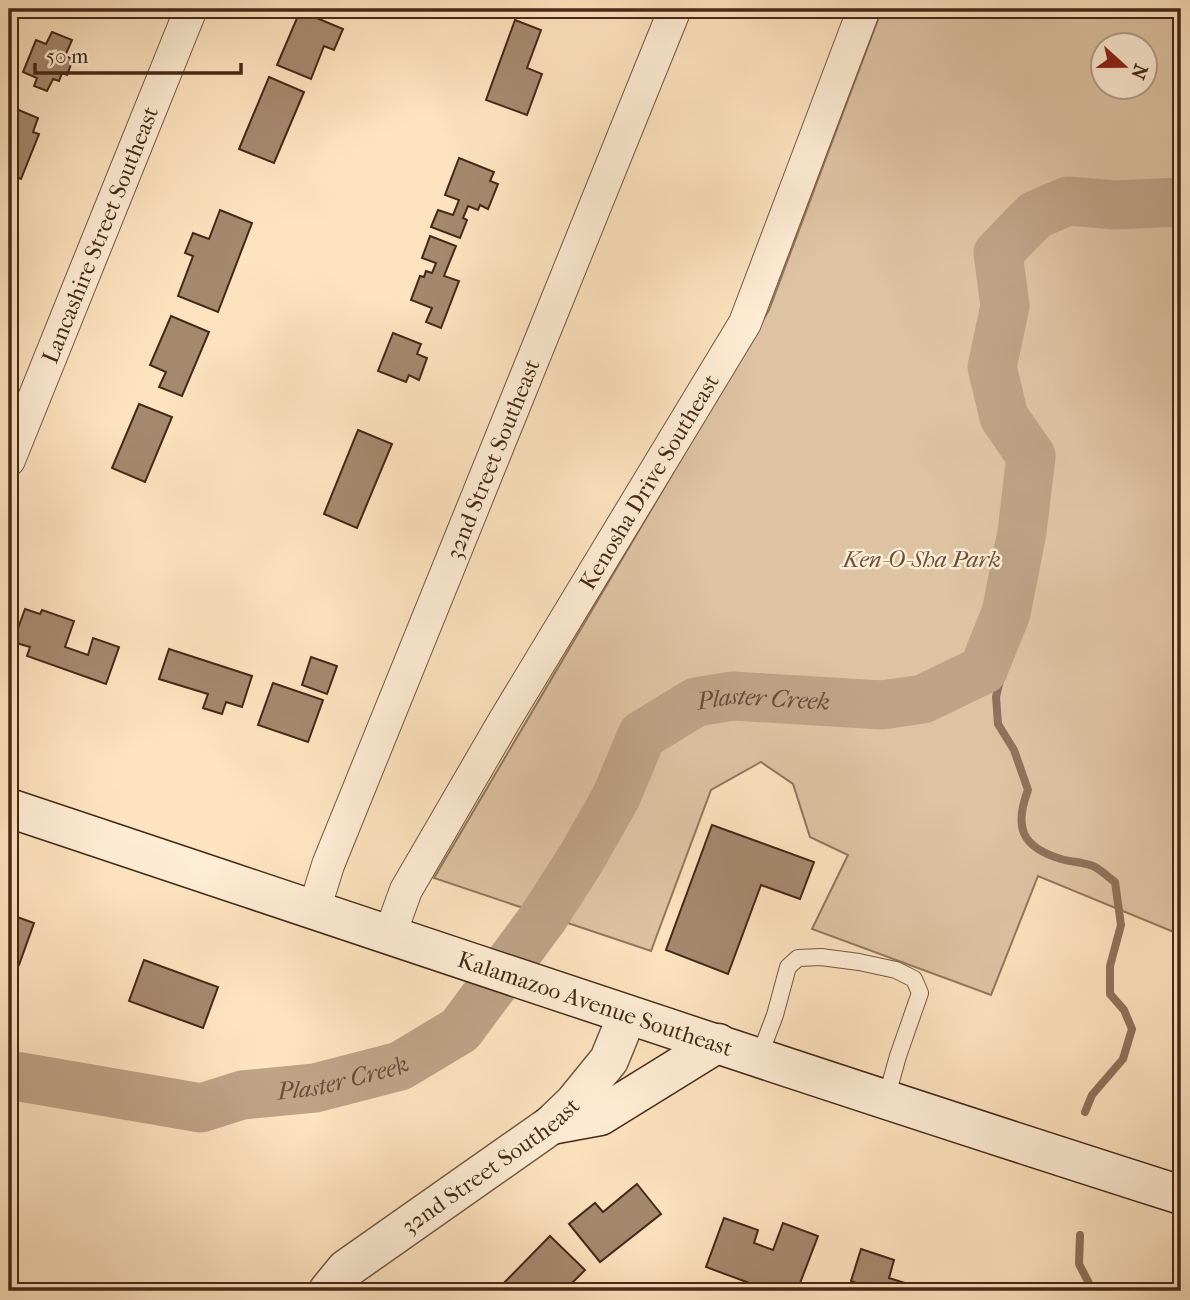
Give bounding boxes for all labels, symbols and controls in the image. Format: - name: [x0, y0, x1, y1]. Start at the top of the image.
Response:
- scale bar: [35, 32, 242, 76]
- north arrow: [1088, 32, 1158, 102]
- text: 50 m: [46, 44, 89, 68]
- text: N: [1126, 61, 1152, 83]
- street label: Lancashire Street Southeast: [36, 102, 164, 367]
- street label: 32nd Street Southeast: [440, 355, 545, 563]
- street label: Kenosha Drive Southeast: [574, 369, 724, 594]
- park label: Ken-O-Sha Park: [841, 546, 1001, 573]
- water label: Plaster Creek: [694, 682, 831, 716]
- street label: Kalamazoo Avenue Southeast: [454, 945, 736, 1062]
- water label: Plaster Creek: [275, 1050, 414, 1106]
- street label: 32nd Street Southeast: [396, 1092, 585, 1239]

